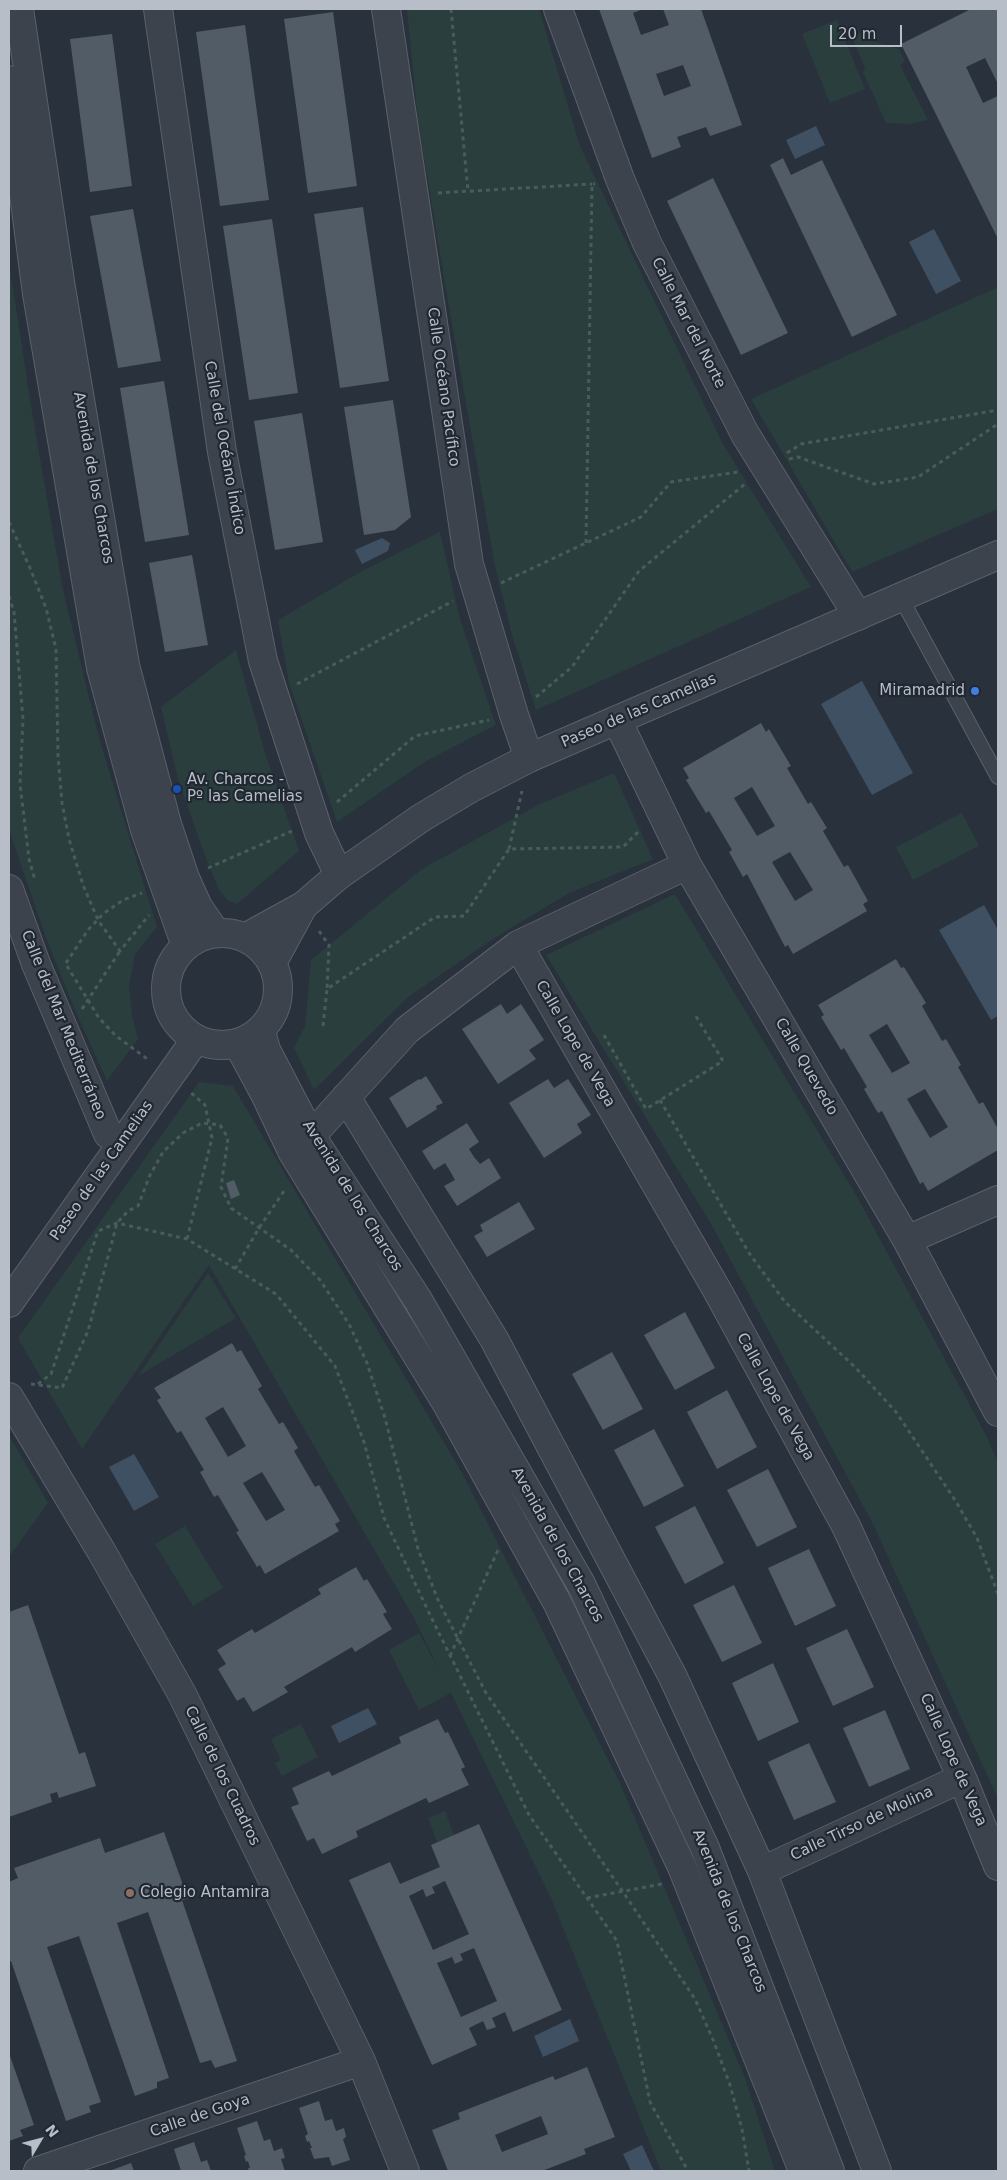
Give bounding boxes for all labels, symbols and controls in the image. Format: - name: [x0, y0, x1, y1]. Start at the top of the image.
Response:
- scale bar: [832, 15, 904, 47]
- text: 20 m: [838, 25, 876, 43]
- street label: Calle Mar del Norte: [647, 255, 729, 391]
- street label: Calle Océano Pacífico: [423, 306, 463, 468]
- street label: Calle del Océano Índico: [200, 359, 248, 537]
- street label: Avenida de los Charcos: [69, 391, 117, 565]
- street label: Paseo de las Camelias: [559, 670, 719, 752]
- place label: Miramadrid: [879, 682, 965, 700]
- marker: Miramadrid: [969, 685, 981, 697]
- place label: Av. Charcos - Pº las Camelias: [187, 771, 303, 806]
- marker: Av. Charcos - Pº las Camelias: [171, 783, 183, 795]
- street label: Calle del Mar Mediterráneo: [17, 928, 109, 1122]
- street label: Calle Lope de Vega: [531, 977, 619, 1111]
- street label: Calle Quevedo: [771, 1015, 841, 1119]
- street label: Paseo de las Camelias: [47, 1097, 157, 1245]
- street label: Avenida de los Charcos: [298, 1117, 406, 1275]
- street label: Calle Lope de Vega: [732, 1330, 818, 1464]
- street label: Avenida de los Charcos: [507, 1464, 607, 1626]
- street label: Calle Lope de Vega: [916, 1691, 990, 1829]
- street label: Calle de los Cuadros: [180, 1703, 264, 1849]
- street label: Calle Tirso de Molina: [788, 1783, 936, 1865]
- street label: Avenida de los Charcos: [688, 1827, 770, 1995]
- place label: Colegio Antamira: [140, 1884, 270, 1902]
- marker: Colegio Antamira: [124, 1887, 136, 1899]
- street label: Calle de Goya: [148, 2090, 252, 2142]
- north arrow: [15, 2115, 65, 2165]
- text: N: [42, 2121, 62, 2140]

